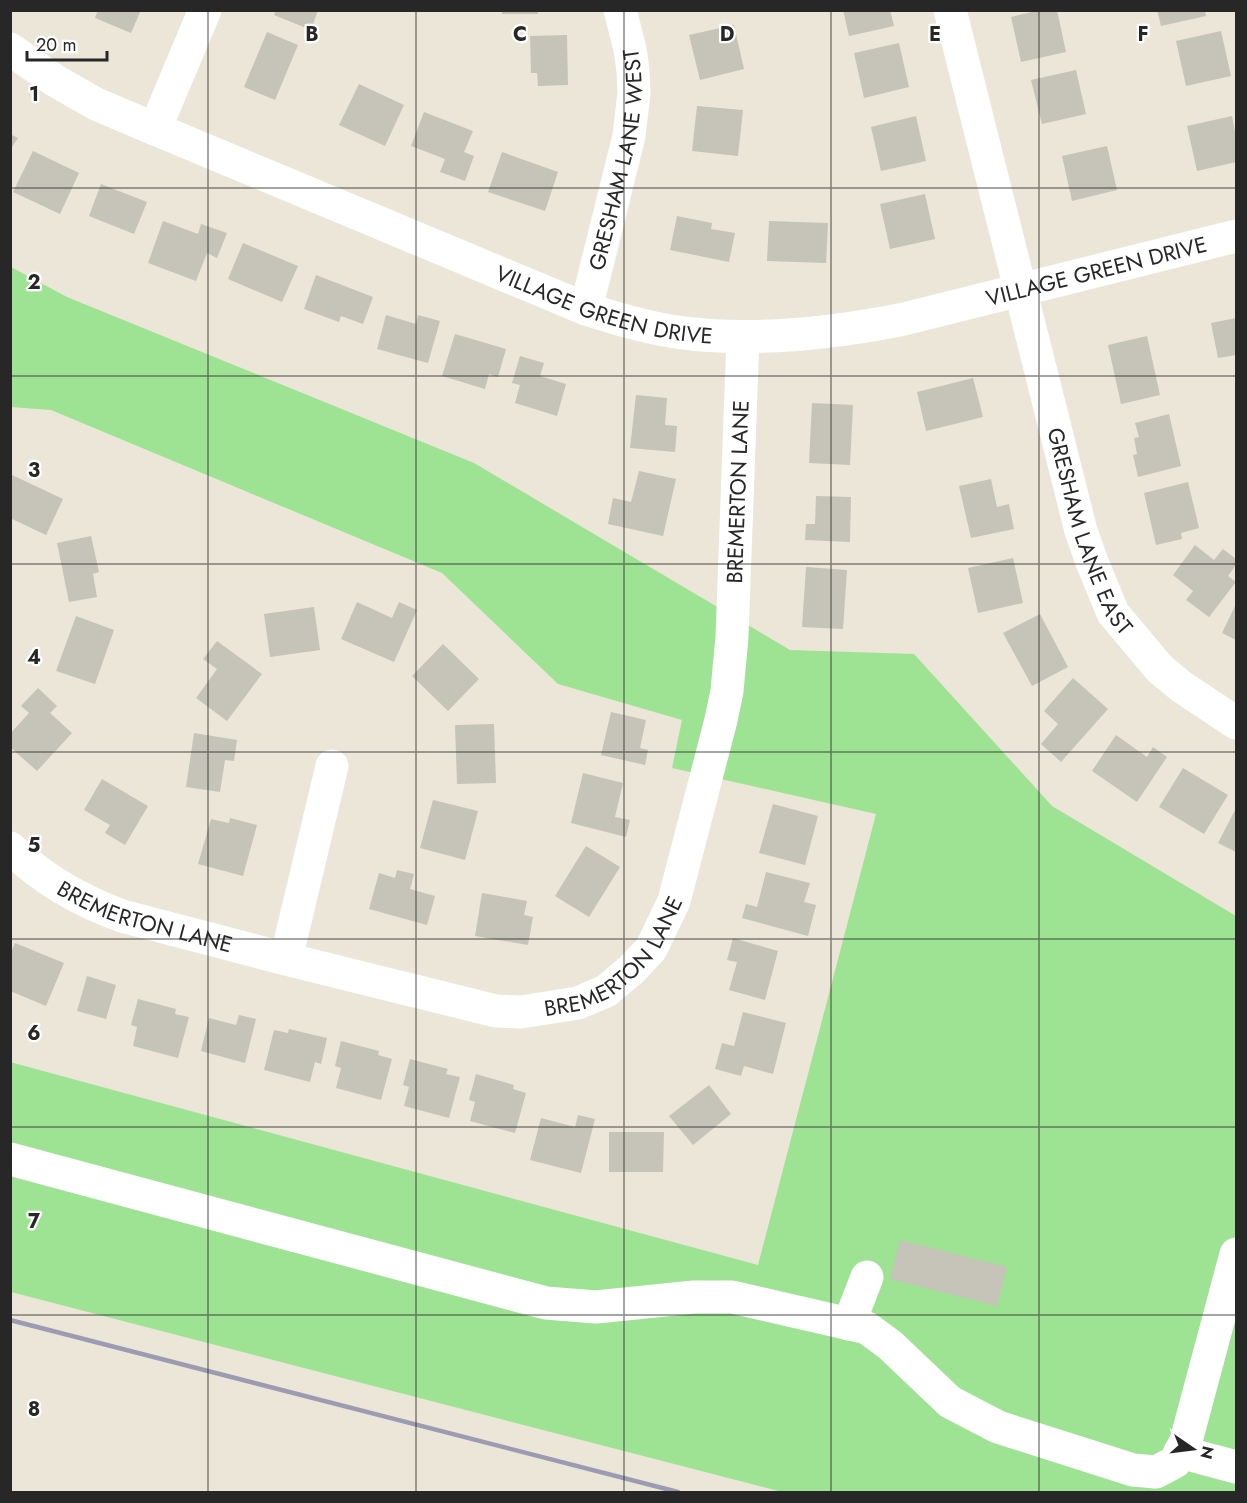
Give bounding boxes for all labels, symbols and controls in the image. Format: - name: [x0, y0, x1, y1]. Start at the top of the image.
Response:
- text: B: [305, 20, 319, 49]
- text: C: [513, 20, 527, 49]
- text: D: [720, 20, 734, 49]
- text: E: [929, 20, 941, 49]
- text: F: [1137, 20, 1149, 49]
- scale bar: [27, 24, 106, 62]
- text: 20 m: [36, 32, 76, 58]
- street label: GRESHAM LANE WEST: [580, 46, 651, 274]
- text: 1: [29, 80, 39, 109]
- street label: VILLAGE GREEN DRIVE: [982, 228, 1210, 314]
- street label: VILLAGE GREEN DRIVE: [491, 257, 714, 352]
- text: 2: [27, 268, 41, 297]
- street label: BREMERTON LANE: [718, 400, 757, 584]
- street label: GRESHAM LANE EAST: [1040, 424, 1141, 642]
- text: 3: [28, 456, 40, 485]
- text: 4: [27, 643, 41, 672]
- text: 5: [28, 831, 41, 860]
- street label: BREMERTON LANE: [51, 872, 236, 960]
- street label: BREMERTON LANE: [542, 891, 690, 1024]
- text: 6: [27, 1019, 41, 1048]
- text: 7: [28, 1207, 41, 1236]
- text: 8: [28, 1395, 40, 1424]
- north arrow: [1163, 1419, 1223, 1479]
- text: N: [1194, 1444, 1220, 1461]

